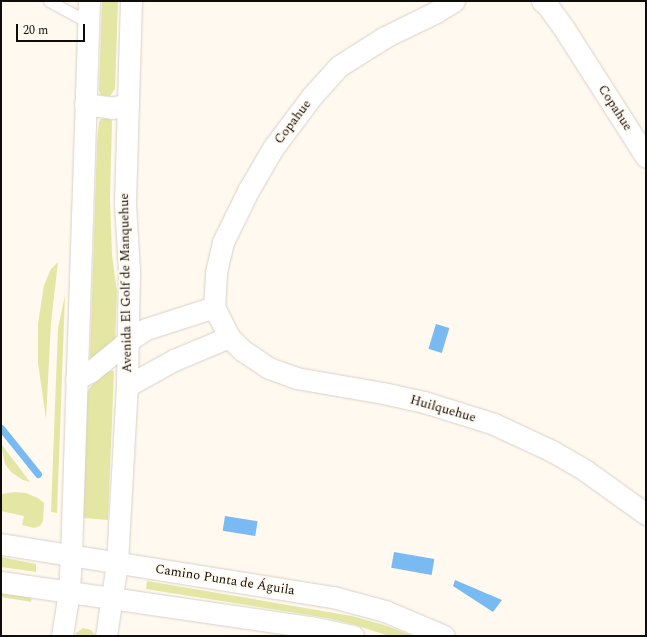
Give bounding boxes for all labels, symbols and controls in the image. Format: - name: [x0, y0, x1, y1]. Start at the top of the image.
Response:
- scale bar: [18, 16, 87, 42]
- text: 20 m: [23, 21, 48, 40]
- street label: Copahue: [594, 82, 636, 134]
- street label: Copahue: [271, 97, 315, 147]
- street label: Avenida El Golf de Manquehue: [117, 193, 135, 373]
- street label: Huilquehue: [408, 392, 478, 426]
- street label: Camino Punta de Águila: [154, 561, 296, 599]

